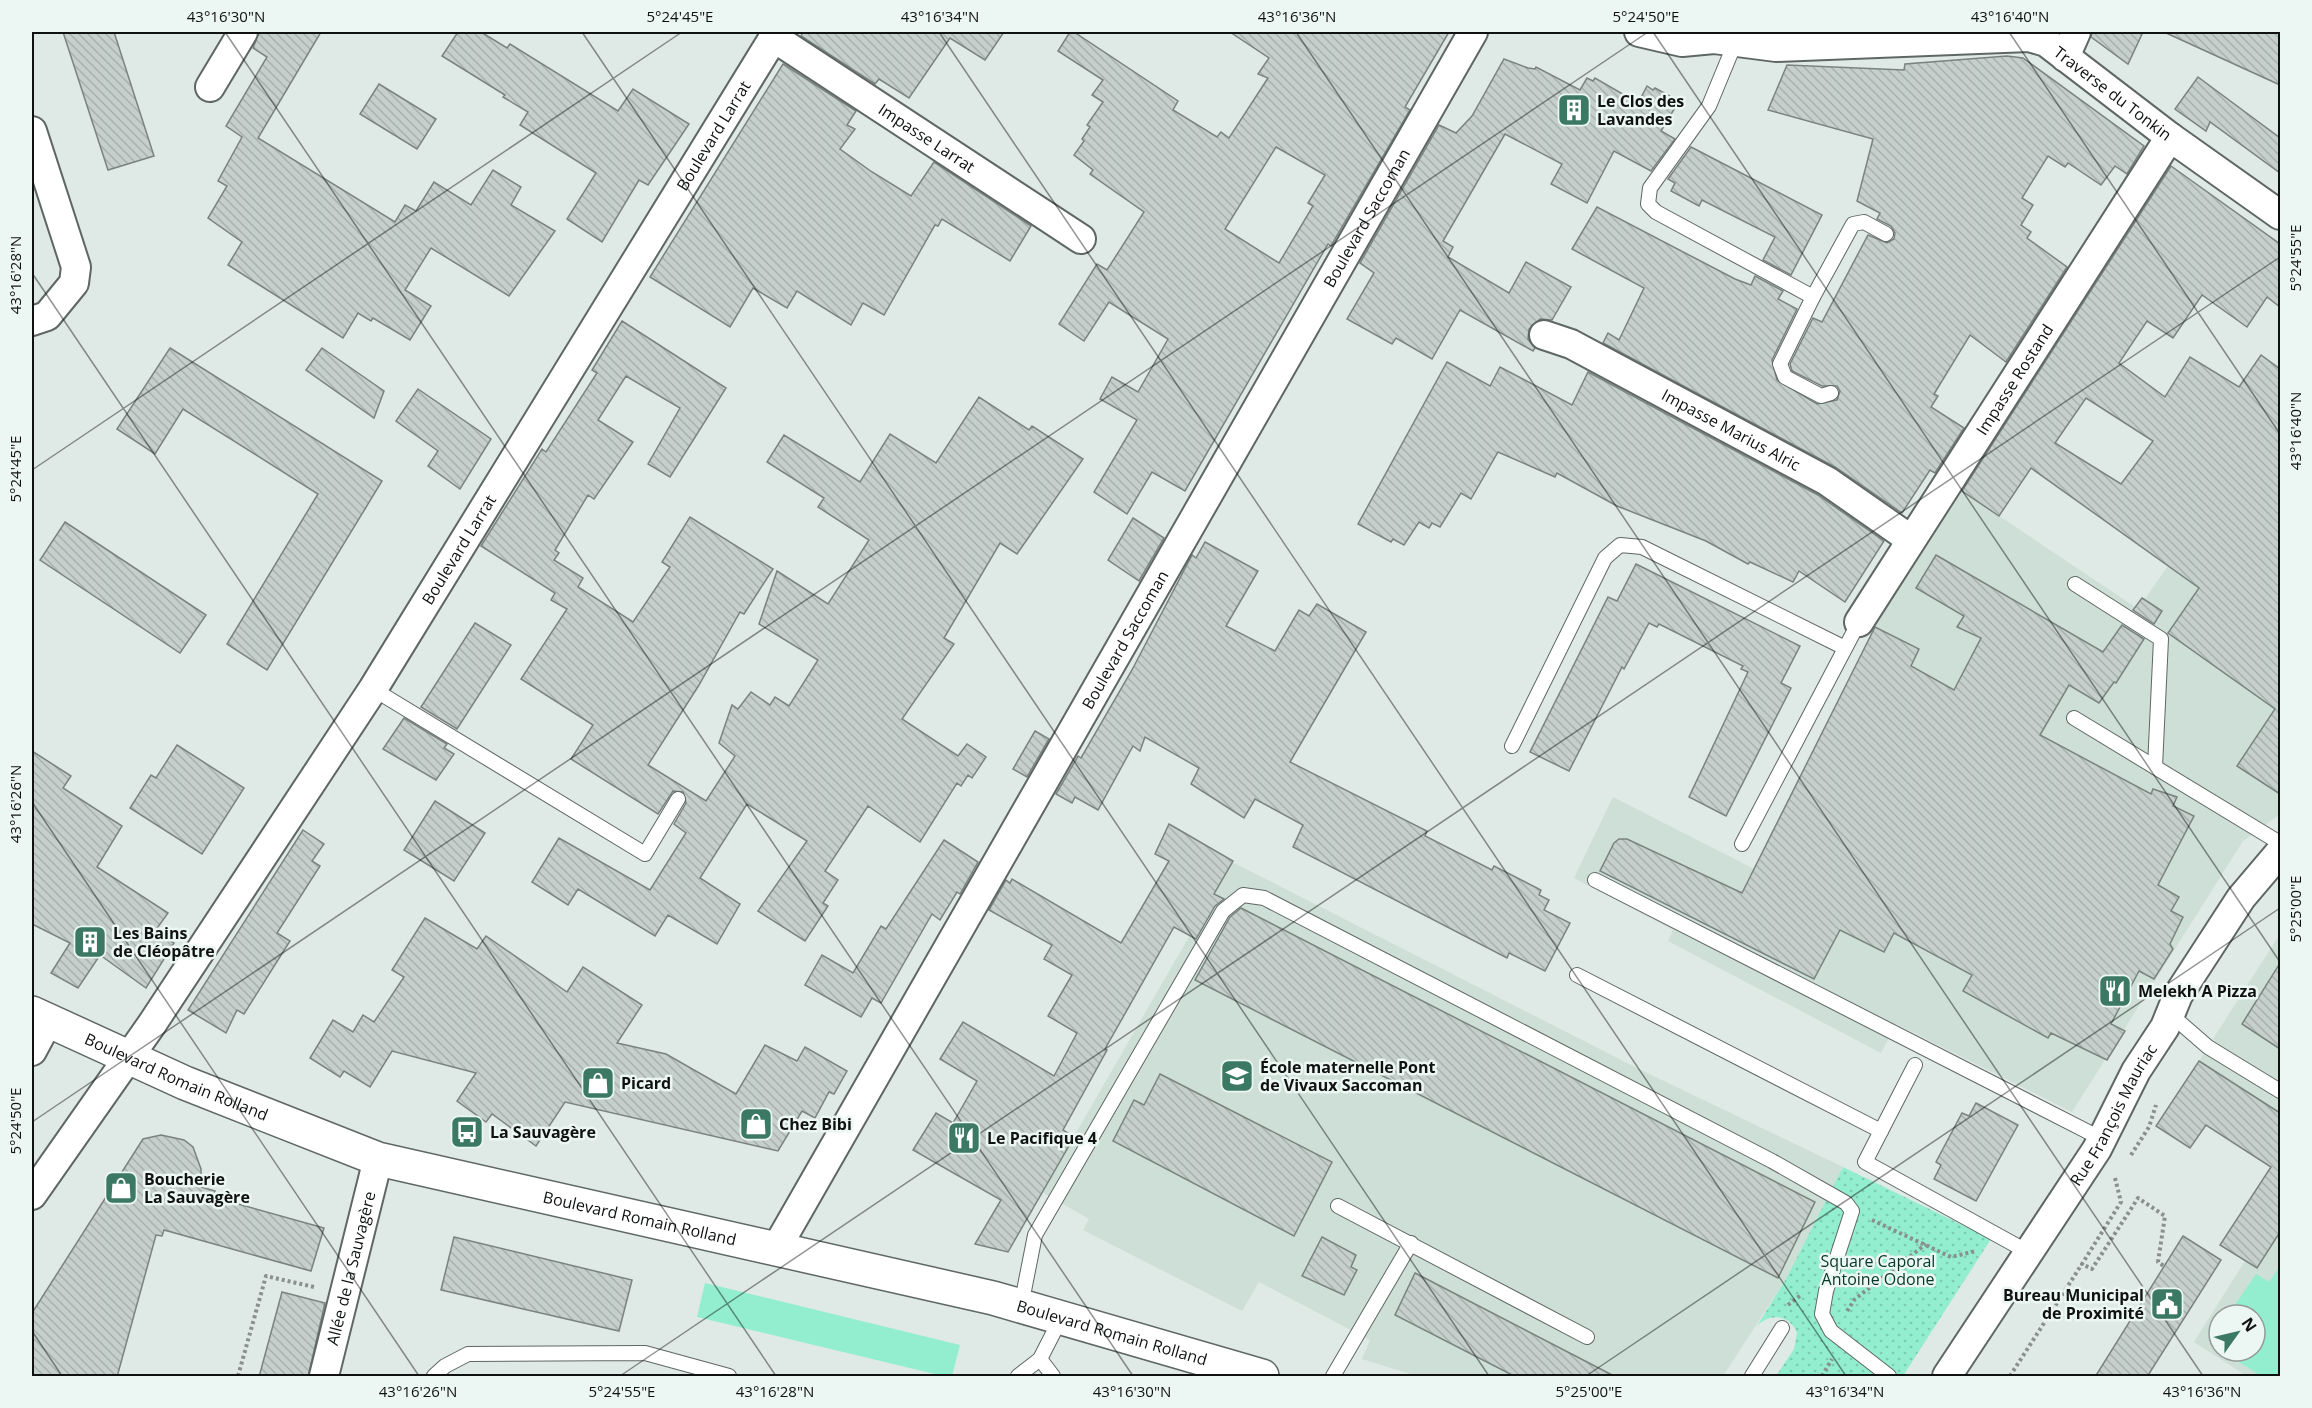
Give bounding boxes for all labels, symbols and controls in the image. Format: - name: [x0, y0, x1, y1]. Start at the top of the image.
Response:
- text: 43°16'30"N: [187, 6, 265, 26]
- text: 5°24'45"E: [647, 6, 713, 26]
- text: 43°16'34"N: [901, 6, 979, 26]
- text: 43°16'36"N: [1258, 6, 1336, 26]
- text: 5°24'50"E: [1613, 6, 1679, 26]
- text: 43°16'40"N: [1971, 6, 2049, 26]
- street label: Traverse du Tonkin: [2050, 41, 2176, 145]
- street label: Boulevard Larrat: [671, 76, 756, 195]
- place label: Le Clos des Lavandes: [1597, 90, 1684, 130]
- building icon: Le Clos des Lavandes: [1556, 92, 1592, 128]
- street label: Impasse Larrat: [874, 98, 980, 178]
- street label: Boulevard Saccoman: [1318, 145, 1415, 291]
- text: 5°24'55"E: [2285, 225, 2305, 291]
- text: 43°16'28"N: [5, 236, 25, 314]
- street label: Impasse Rostand: [1971, 320, 2058, 439]
- street label: Impasse Marius Alric: [1658, 384, 1805, 476]
- text: 43°16'40"N: [2285, 392, 2305, 470]
- text: 5°24'45"E: [5, 436, 25, 502]
- street label: Boulevard Larrat: [417, 490, 501, 609]
- street label: Boulevard Saccoman: [1077, 566, 1173, 713]
- text: 43°16'26"N: [5, 765, 25, 843]
- text: 5°25'00"E: [2285, 876, 2305, 942]
- place label: Les Bains de Cléopâtre: [113, 922, 215, 962]
- building icon: Les Bains de Cléopâtre: [72, 924, 108, 960]
- restaurant icon: Melekh A Pizza: [2097, 973, 2133, 1009]
- place label: Melekh A Pizza: [2138, 980, 2257, 1002]
- street label: Boulevard Romain Rolland: [81, 1028, 271, 1126]
- street label: Rue François Mauriac: [2065, 1039, 2162, 1190]
- place label: École maternelle Pont de Vivaux Saccoman: [1260, 1056, 1435, 1096]
- school or university icon: École maternelle Pont de Vivaux Saccoman: [1219, 1058, 1255, 1094]
- shop icon: Picard: [580, 1065, 616, 1101]
- place label: Picard: [621, 1072, 671, 1094]
- text: 5°24'50"E: [5, 1088, 25, 1154]
- shop icon: Chez Bibi: [738, 1106, 774, 1142]
- place label: Chez Bibi: [779, 1113, 852, 1135]
- bus stop icon: La Sauvagère: [449, 1114, 485, 1150]
- restaurant icon: Le Pacifique 4: [946, 1120, 982, 1156]
- place label: La Sauvagère: [490, 1121, 596, 1143]
- place label: Le Pacifique 4: [987, 1127, 1097, 1149]
- place label: Boucherie La Sauvagère: [144, 1168, 250, 1208]
- shop icon: Boucherie La Sauvagère: [103, 1170, 139, 1206]
- street label: Boulevard Romain Rolland: [541, 1186, 738, 1251]
- street label: Allée de la Sauvagère: [321, 1189, 381, 1348]
- park label: Square Caporal Antoine Odone: [1821, 1250, 1935, 1290]
- place label: Bureau Municipal de Proximité: [2003, 1284, 2144, 1324]
- public building icon: Bureau Municipal de Proximité: [2149, 1286, 2185, 1322]
- street label: Boulevard Romain Rolland: [1014, 1294, 1210, 1371]
- north arrow: [2207, 1303, 2267, 1363]
- text: N: [2237, 1313, 2262, 1336]
- text: 43°16'26"N: [379, 1381, 457, 1401]
- text: 5°24'55"E: [589, 1381, 655, 1401]
- text: 43°16'28"N: [736, 1381, 814, 1401]
- text: 43°16'30"N: [1093, 1381, 1171, 1401]
- text: 5°25'00"E: [1556, 1381, 1622, 1401]
- text: 43°16'34"N: [1806, 1381, 1884, 1401]
- text: 43°16'36"N: [2163, 1381, 2241, 1401]

